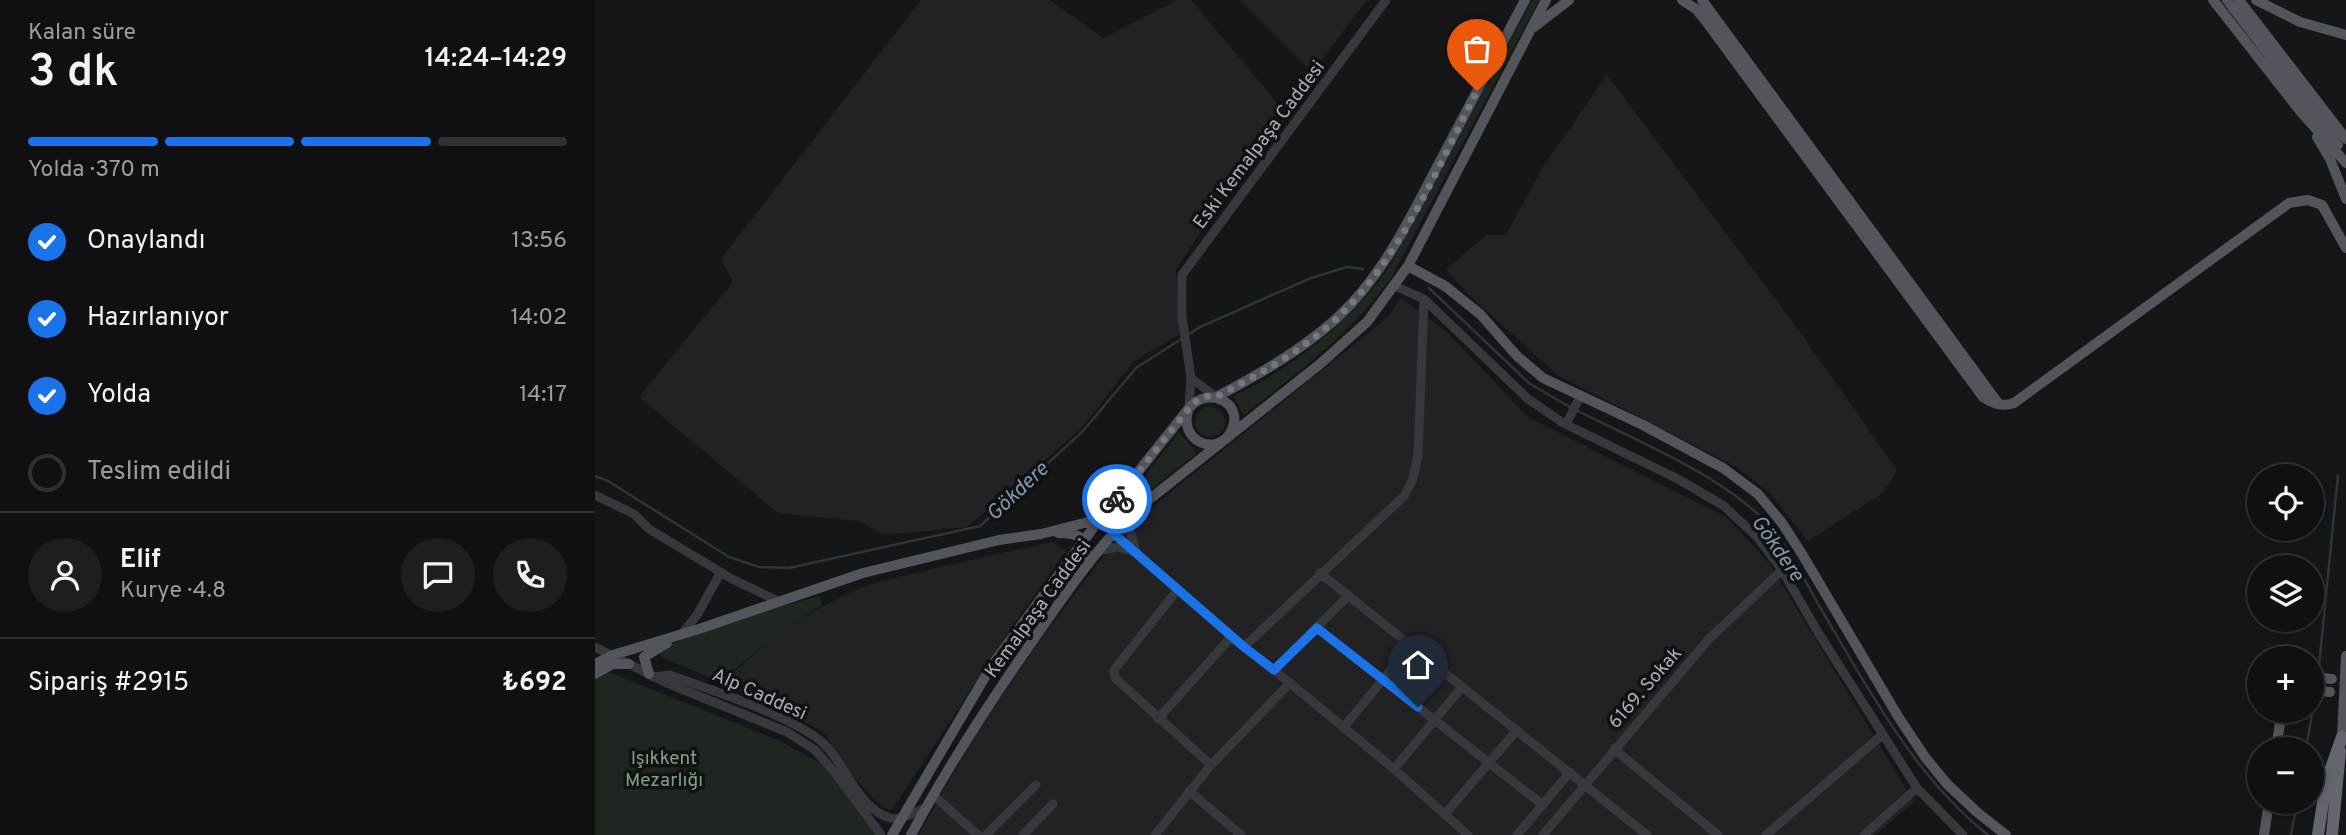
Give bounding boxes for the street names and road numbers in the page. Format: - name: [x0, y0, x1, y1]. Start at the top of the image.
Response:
- street label: Eski Kemalpaşa Caddesi: [1188, 56, 1331, 234]
- street label: Kemalpaşa Caddesi: [980, 535, 1097, 683]
- street label: 6169. Sokak: [1603, 643, 1688, 734]
- street label: Alp Caddesi: [708, 663, 810, 726]

